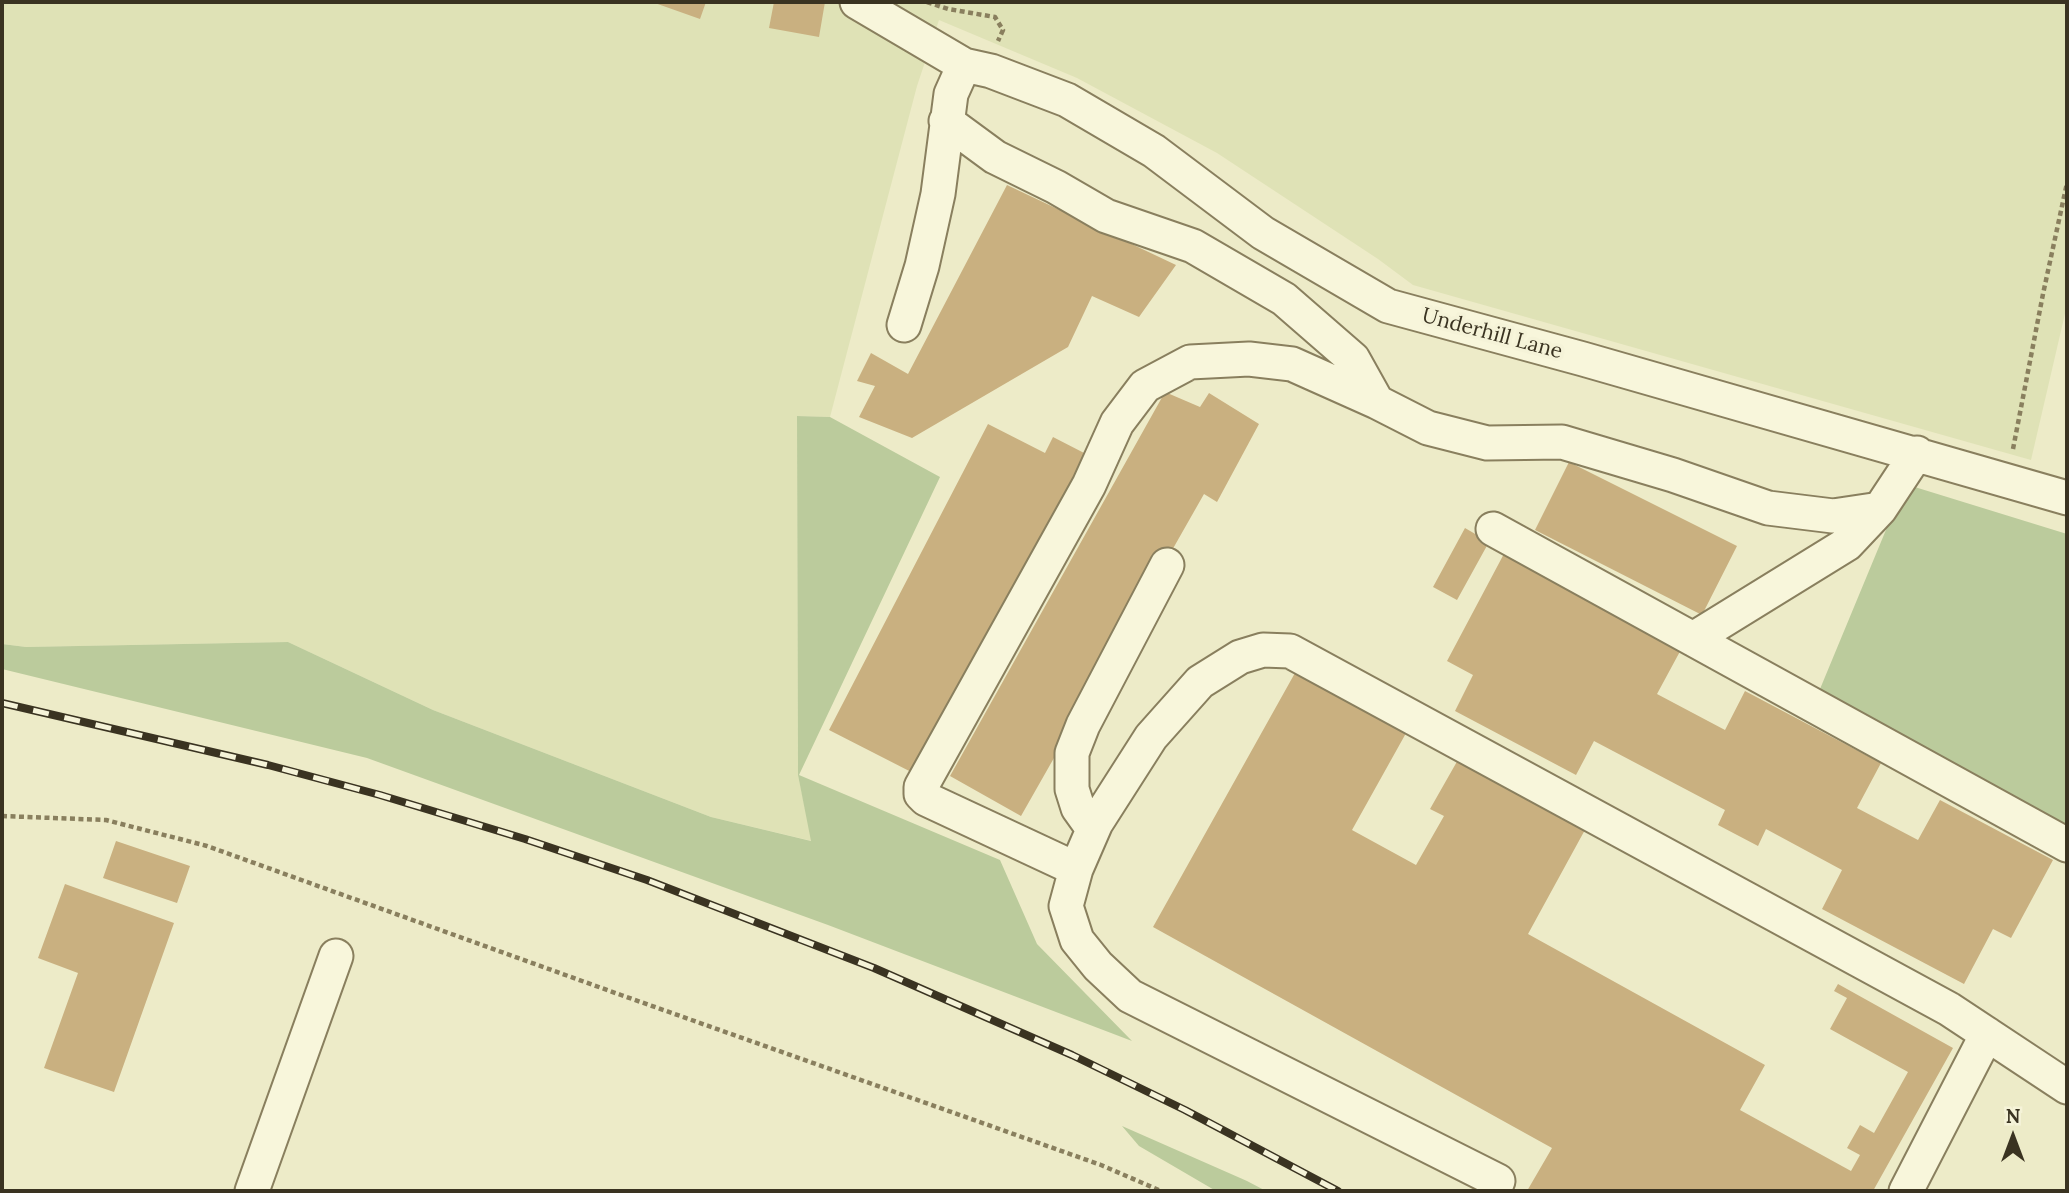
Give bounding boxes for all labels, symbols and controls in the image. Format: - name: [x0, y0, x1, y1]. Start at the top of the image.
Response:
- street label: Underhill Lane: [1419, 303, 1565, 365]
- north arrow: [1978, 1102, 2048, 1172]
- text: N: [2006, 1104, 2020, 1128]

